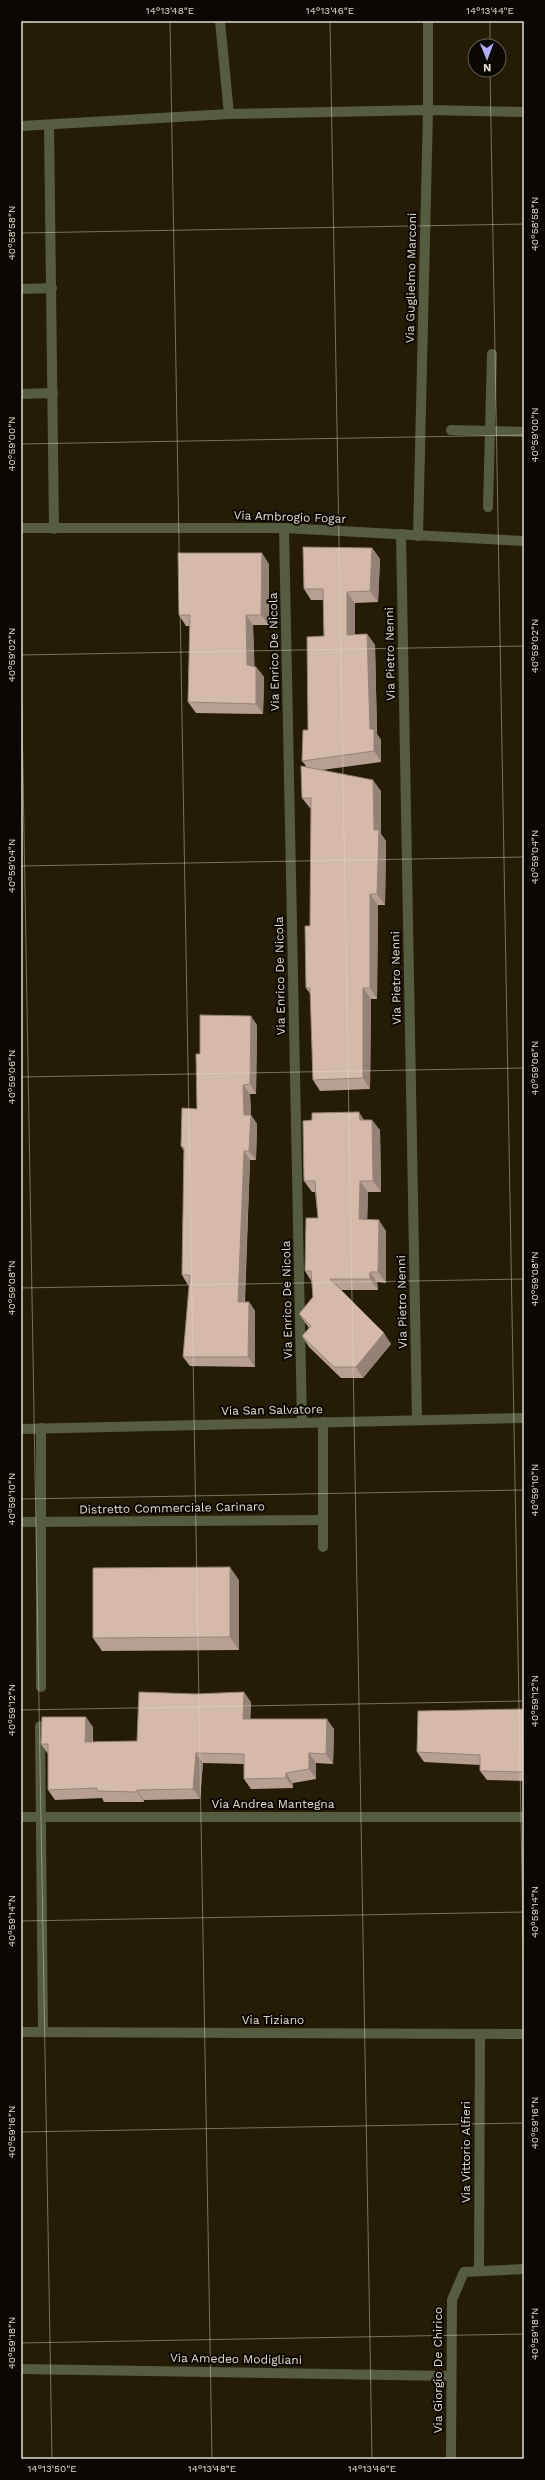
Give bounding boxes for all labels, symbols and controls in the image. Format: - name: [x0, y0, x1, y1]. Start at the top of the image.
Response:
- text: 14°13'48"E: [146, 5, 194, 16]
- text: 14°13'46"E: [306, 5, 354, 16]
- text: 14°13'44"E: [466, 5, 514, 16]
- north arrow: [467, 38, 507, 78]
- text: N: [483, 61, 491, 74]
- text: 40°58'58"N: [529, 197, 540, 251]
- text: 40°58'58"N: [6, 206, 17, 260]
- street label: Via Guglielmo Marconi: [403, 213, 419, 343]
- text: 40°59'00"N: [529, 407, 540, 463]
- text: 40°59'00"N: [6, 416, 17, 472]
- street label: Via Ambrogio Fogar: [233, 508, 347, 526]
- street label: Via Enrico De Nicola: [266, 592, 282, 712]
- street label: Via Pietro Nenni: [382, 607, 398, 701]
- text: 40°59'02"N: [529, 619, 540, 673]
- text: 40°59'02"N: [6, 628, 17, 682]
- text: 40°59'04"N: [529, 830, 540, 884]
- text: 40°59'04"N: [6, 839, 17, 893]
- street label: Via Enrico De Nicola: [272, 916, 288, 1036]
- street label: Via Pietro Nenni: [388, 931, 404, 1025]
- text: 40°59'06"N: [529, 1041, 540, 1095]
- text: 40°59'06"N: [6, 1050, 17, 1104]
- street label: Via Enrico De Nicola: [279, 1240, 295, 1360]
- text: 40°59'08"N: [529, 1251, 540, 1307]
- street label: Via Pietro Nenni: [394, 1255, 410, 1349]
- text: 40°59'08"N: [6, 1260, 17, 1316]
- street label: Via San Salvatore: [221, 1402, 323, 1418]
- text: 40°59'10"N: [529, 1464, 540, 1516]
- text: 40°59'10"N: [6, 1473, 17, 1525]
- street label: Distretto Commerciale Carinaro: [79, 1499, 265, 1517]
- text: 40°59'12"N: [529, 1675, 540, 1727]
- text: 40°59'12"N: [6, 1684, 17, 1736]
- street label: Via Andrea Mantegna: [211, 1797, 335, 1811]
- text: 40°59'14"N: [529, 1886, 540, 1938]
- text: 40°59'14"N: [6, 1895, 17, 1947]
- street label: Via Tiziano: [242, 2013, 304, 2027]
- text: 40°59'16"N: [529, 2097, 540, 2149]
- street label: Via Vittorio Alfieri: [459, 2101, 473, 2203]
- text: 40°59'16"N: [6, 2106, 17, 2158]
- street label: Via Giorgio De Chirico: [431, 2307, 445, 2433]
- text: 40°59'18"N: [529, 2308, 540, 2360]
- text: 40°59'18"N: [6, 2317, 17, 2369]
- street label: Via Amedeo Modigliani: [170, 2351, 302, 2367]
- text: 14°13'50"E: [27, 2463, 77, 2474]
- text: 14°13'48"E: [188, 2463, 236, 2474]
- text: 14°13'46"E: [348, 2463, 396, 2474]

